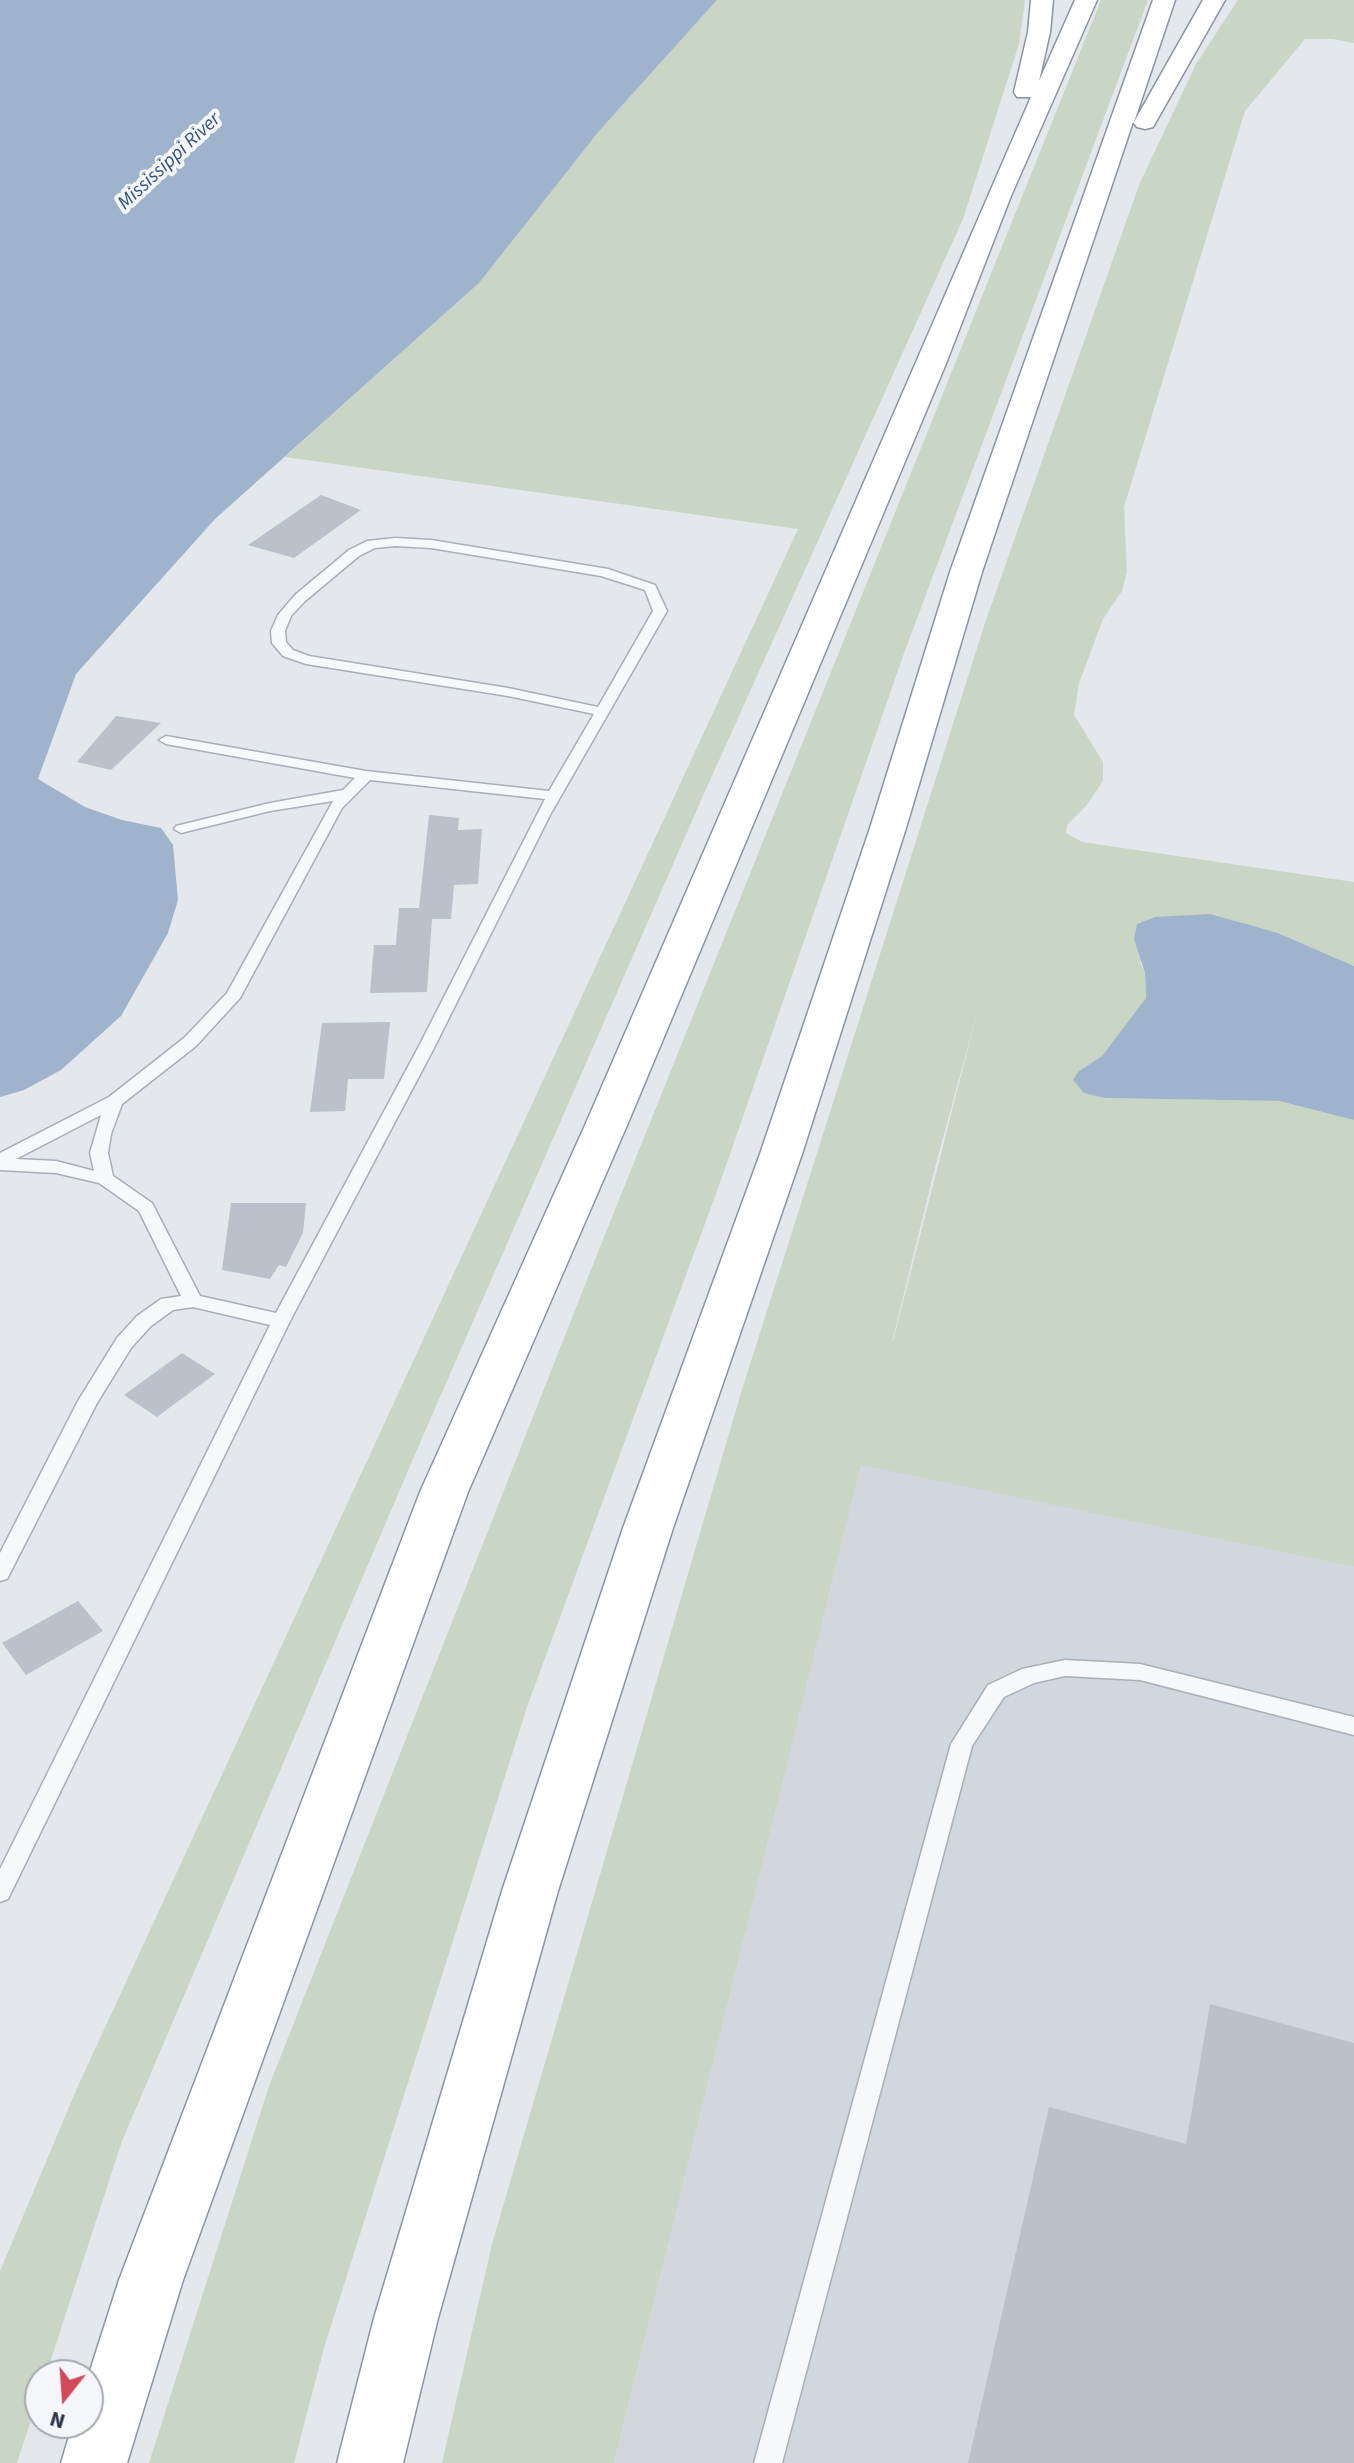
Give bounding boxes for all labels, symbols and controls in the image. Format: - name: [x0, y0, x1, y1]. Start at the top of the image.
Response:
- water label: Mississippi River: [114, 108, 226, 216]
- north arrow: [24, 2359, 104, 2439]
- text: N: [46, 2403, 69, 2437]

